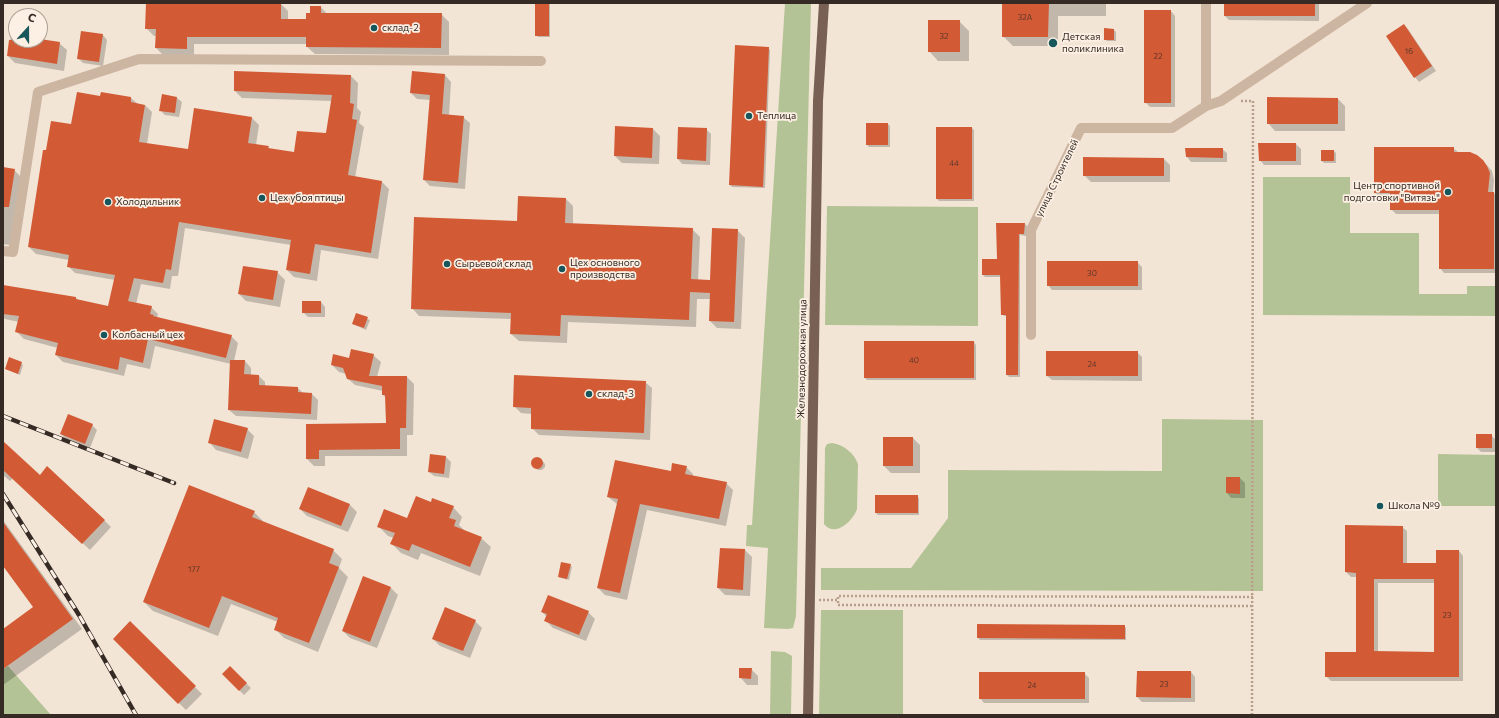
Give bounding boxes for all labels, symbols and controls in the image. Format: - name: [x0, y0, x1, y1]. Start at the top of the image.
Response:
- north arrow: [8, 8, 48, 48]
- text: С: [26, 10, 38, 25]
- house number: 32А: [1018, 12, 1032, 22]
- place label: склад-2: [382, 22, 419, 34]
- marker: склад-2: [369, 23, 379, 33]
- house number: 32: [940, 31, 948, 41]
- place label: Детская поликлиника: [1062, 31, 1124, 54]
- marker: Детская поликлиника: [1047, 37, 1059, 49]
- house number: 16: [1405, 46, 1413, 56]
- house number: 22: [1154, 51, 1162, 61]
- place label: Теплица: [757, 110, 796, 122]
- marker: Теплица: [744, 111, 754, 121]
- street label: улица Строителей: [1033, 137, 1081, 219]
- house number: 44: [949, 158, 959, 168]
- place label: Центр спортивной подготовки "Витязь": [1344, 180, 1440, 204]
- marker: Центр спортивной подготовки "Витязь": [1443, 187, 1453, 197]
- place label: Цех убоя птицы: [270, 192, 344, 204]
- marker: Цех убоя птицы: [257, 193, 267, 203]
- place label: Холодильник: [116, 196, 179, 208]
- marker: Холодильник: [103, 197, 113, 207]
- place label: Цех основного производства: [570, 257, 640, 280]
- place label: Сырьевой склад: [455, 258, 531, 270]
- marker: Сырьевой склад: [442, 259, 452, 269]
- marker: Цех основного производства: [557, 264, 567, 274]
- house number: 30: [1087, 268, 1097, 278]
- street label: Железнодорожная улица: [795, 299, 809, 419]
- place label: Колбасный цех: [112, 329, 183, 341]
- marker: Колбасный цех: [99, 330, 109, 340]
- house number: 40: [909, 355, 919, 365]
- house number: 24: [1087, 359, 1097, 369]
- place label: склад-3: [597, 388, 634, 400]
- marker: склад-3: [584, 389, 594, 399]
- place label: Школа №9: [1388, 500, 1440, 512]
- marker: Школа №9: [1375, 501, 1385, 511]
- house number: 177: [188, 564, 200, 574]
- house number: 23: [1443, 610, 1451, 620]
- house number: 23: [1160, 679, 1168, 689]
- house number: 24: [1027, 680, 1037, 690]

